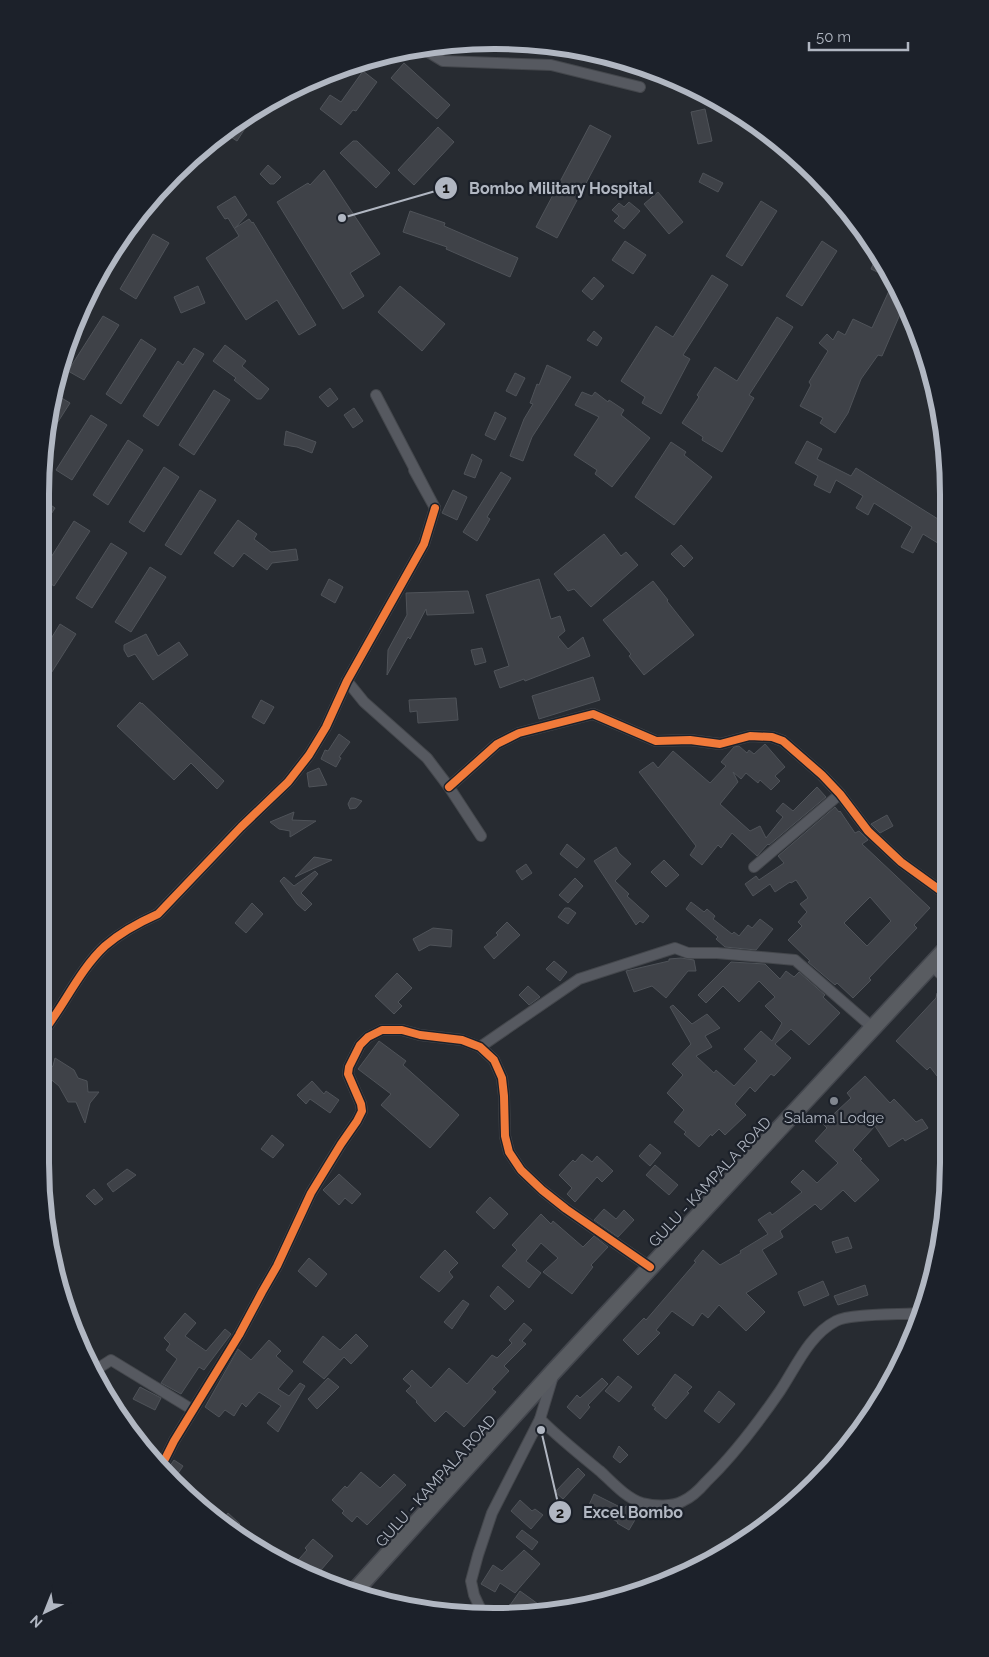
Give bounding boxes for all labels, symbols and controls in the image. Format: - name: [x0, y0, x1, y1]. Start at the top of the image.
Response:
- scale bar: [809, 20, 908, 52]
- text: 50 m: [816, 28, 851, 46]
- callout: Bombo Military Hospital: [434, 172, 663, 203]
- text: 1: [442, 179, 450, 197]
- text: Bombo Military Hospital: [469, 179, 654, 198]
- marker: Salama Lodge: [828, 1095, 840, 1107]
- place label: Salama Lodge: [784, 1109, 884, 1127]
- street label: GULU - KAMPALA ROAD: [645, 1113, 775, 1251]
- street label: GULU - KAMPALA ROAD: [372, 1411, 500, 1551]
- callout: Excel Bombo: [547, 1497, 693, 1528]
- text: Excel Bombo: [583, 1503, 683, 1522]
- text: 2: [556, 1504, 564, 1522]
- north arrow: [20, 1587, 70, 1637]
- text: N: [27, 1612, 45, 1631]

